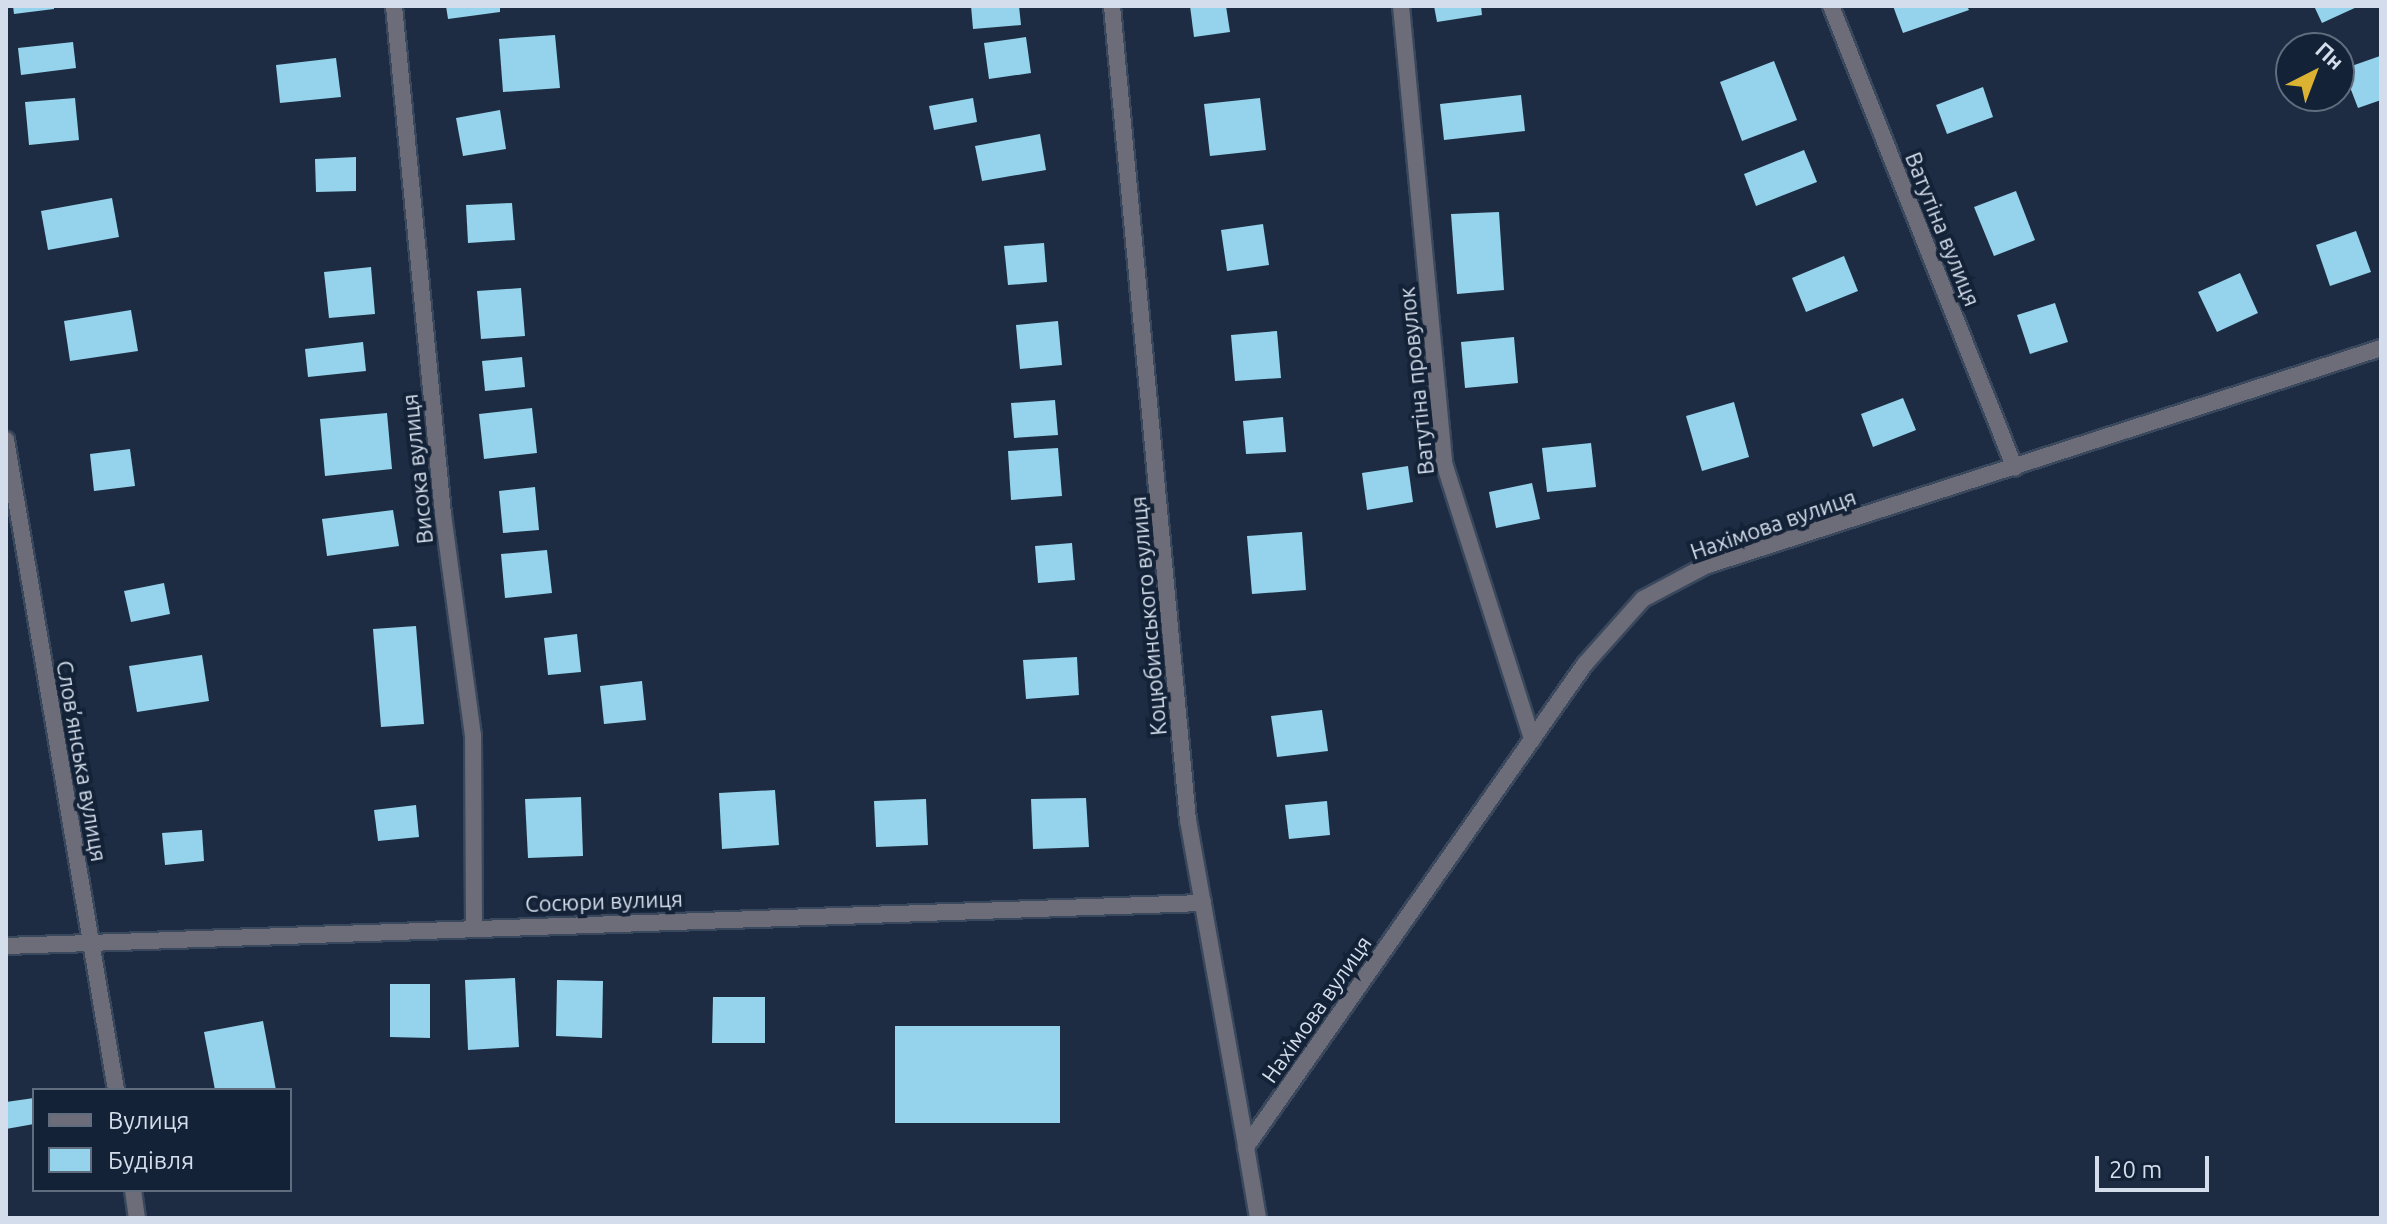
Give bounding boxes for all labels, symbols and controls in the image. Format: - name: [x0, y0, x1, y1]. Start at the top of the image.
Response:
- north arrow: [2275, 32, 2355, 112]
- text: Пн: [2311, 36, 2349, 74]
- street label: Ватутіна вулиця: [1900, 148, 1986, 310]
- street label: Ватутіна провулок: [1393, 286, 1439, 476]
- street label: Висока вулиця: [396, 393, 438, 545]
- street label: Нахімова вулиця: [1687, 483, 1859, 565]
- street label: Коцюбинського вулиця: [1124, 495, 1172, 737]
- street label: Слов’янська вулиця: [51, 658, 113, 864]
- street label: Сосюри вулиця: [525, 885, 683, 917]
- street label: Нахімова вулиця: [1255, 930, 1377, 1088]
- legend: [32, 1088, 292, 1192]
- text: Вулиця: [108, 1107, 190, 1134]
- scale bar: [2099, 1140, 2213, 1190]
- text: Будівля: [108, 1147, 194, 1174]
- text: 20 m: [2109, 1156, 2162, 1183]

